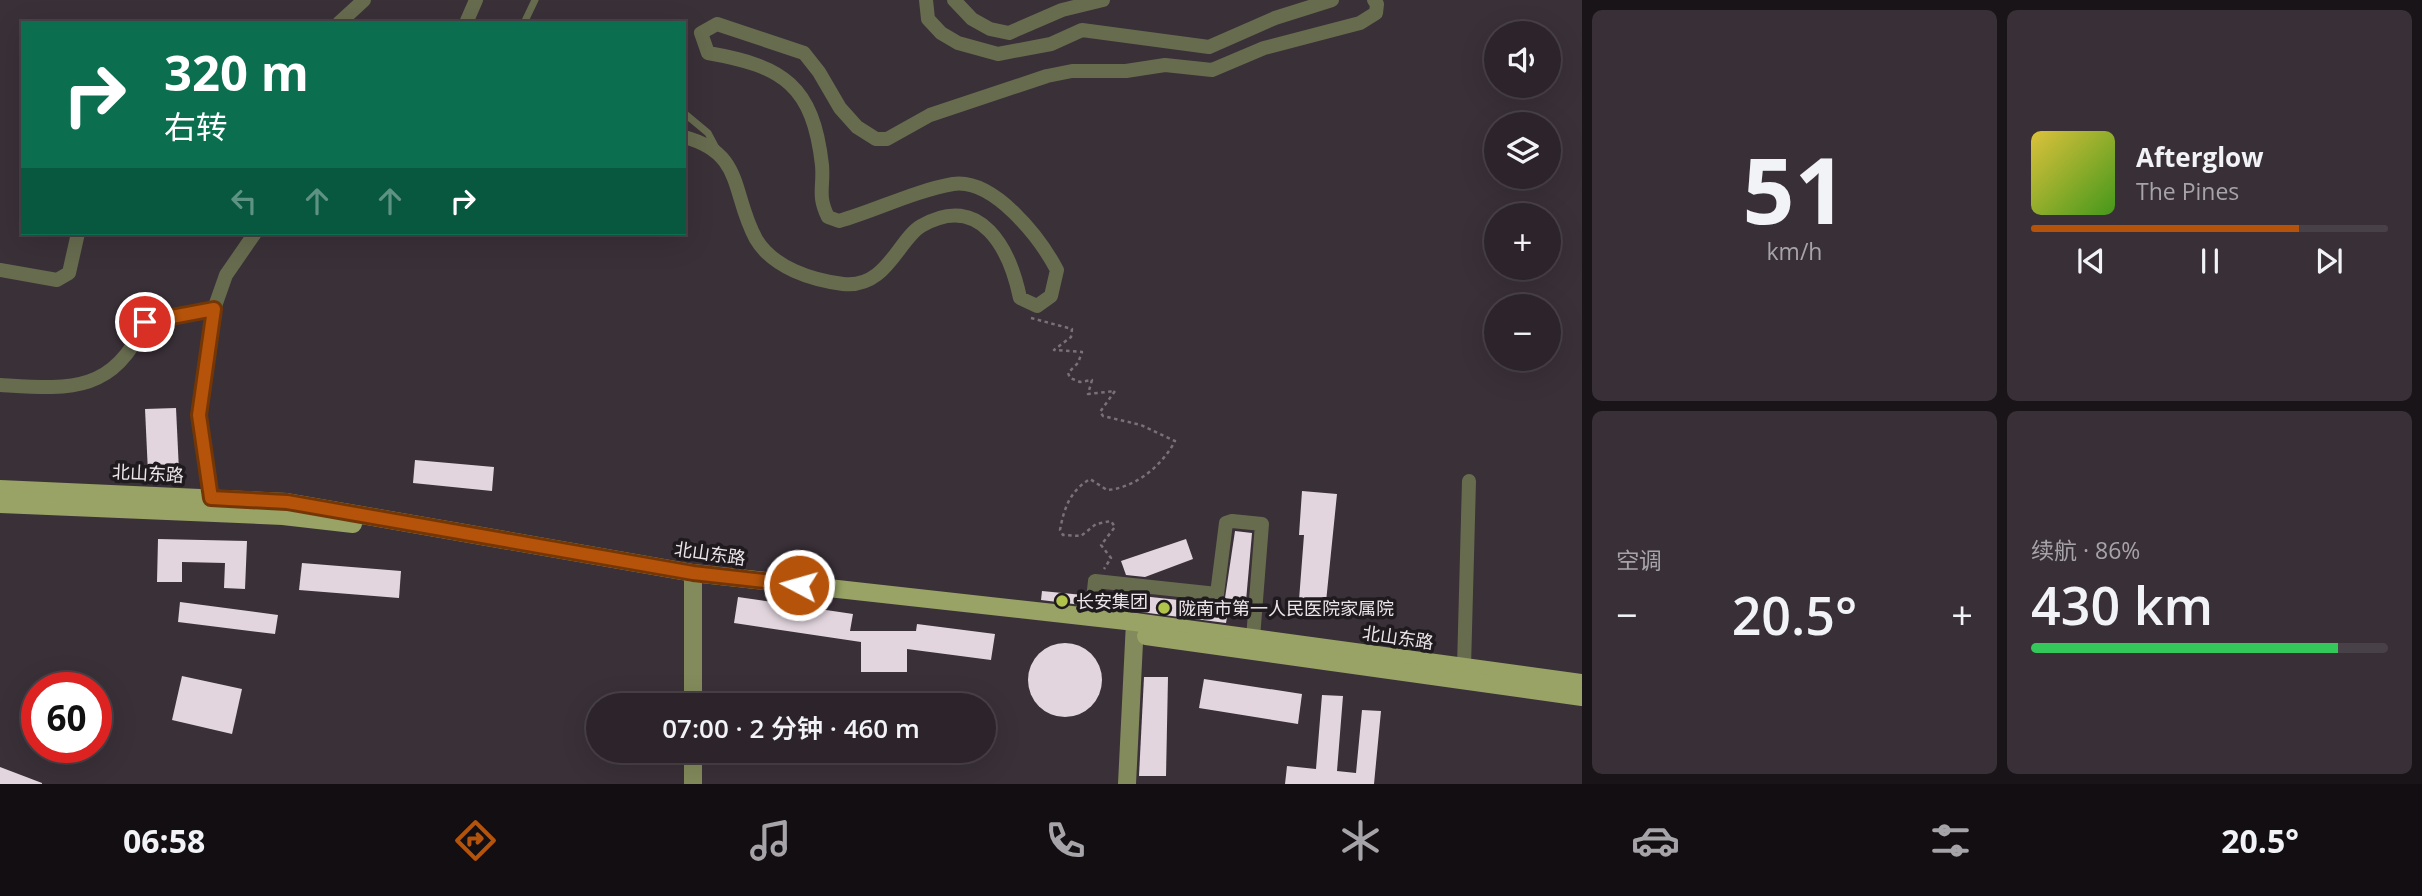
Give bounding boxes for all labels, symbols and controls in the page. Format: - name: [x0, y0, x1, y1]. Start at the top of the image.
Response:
- map controls: [1484, 21, 1561, 371]
- button: sound: [1484, 21, 1561, 98]
- text: 320 m: [164, 39, 309, 105]
- icon: right: [49, 49, 140, 140]
- text: 右转: [164, 105, 228, 148]
- button: layers: [1484, 112, 1561, 189]
- text: 51: [1742, 127, 1847, 251]
- text: Afterglow: [2136, 139, 2263, 175]
- text: The Pines: [2136, 175, 2239, 207]
- icon: left: [225, 182, 263, 220]
- icon: ahead: [298, 182, 336, 220]
- icon: ahead: [371, 182, 409, 220]
- icon: right: [444, 182, 482, 220]
- button: +: [1484, 203, 1561, 280]
- text: km/h: [1767, 235, 1822, 267]
- icon: previous: [2072, 242, 2110, 280]
- icon: pause: [2191, 242, 2229, 280]
- icon: next: [2310, 242, 2348, 280]
- pin: [115, 292, 175, 352]
- button: −: [1484, 294, 1561, 371]
- icon: arrive: [126, 303, 164, 341]
- street label: 北山东路: [111, 459, 185, 487]
- text: 续航 · 86%: [2031, 534, 2140, 566]
- street label: 北山东路: [673, 536, 747, 570]
- text: 空调: [1616, 544, 1662, 576]
- position arrow: [762, 548, 836, 622]
- text: 430 km: [2031, 569, 2213, 640]
- text: 20.5°: [1732, 579, 1857, 650]
- text: −: [1616, 588, 1638, 640]
- text: +: [1951, 588, 1973, 640]
- place label: 长安集团: [1076, 589, 1148, 613]
- marker: 长安集团: [1054, 593, 1070, 609]
- place label: 陇南市第一人民医院家属院: [1178, 596, 1394, 620]
- marker: 陇南市第一人民医院家属院: [1156, 600, 1172, 616]
- street label: 北山东路: [1361, 620, 1435, 654]
- speed limit sign: 60: [21, 672, 112, 763]
- text: 07:00 · 2 分钟 · 460 m: [662, 710, 920, 746]
- icon: directions: [451, 816, 500, 865]
- icon: music: [746, 816, 795, 865]
- icon: phone: [1041, 816, 1090, 865]
- icon: climate: [1336, 816, 1385, 865]
- icon: car: [1631, 816, 1680, 865]
- icon: filters: [1926, 816, 1975, 865]
- text: 06:58: [123, 819, 205, 862]
- text: 20.5°: [2221, 819, 2299, 862]

